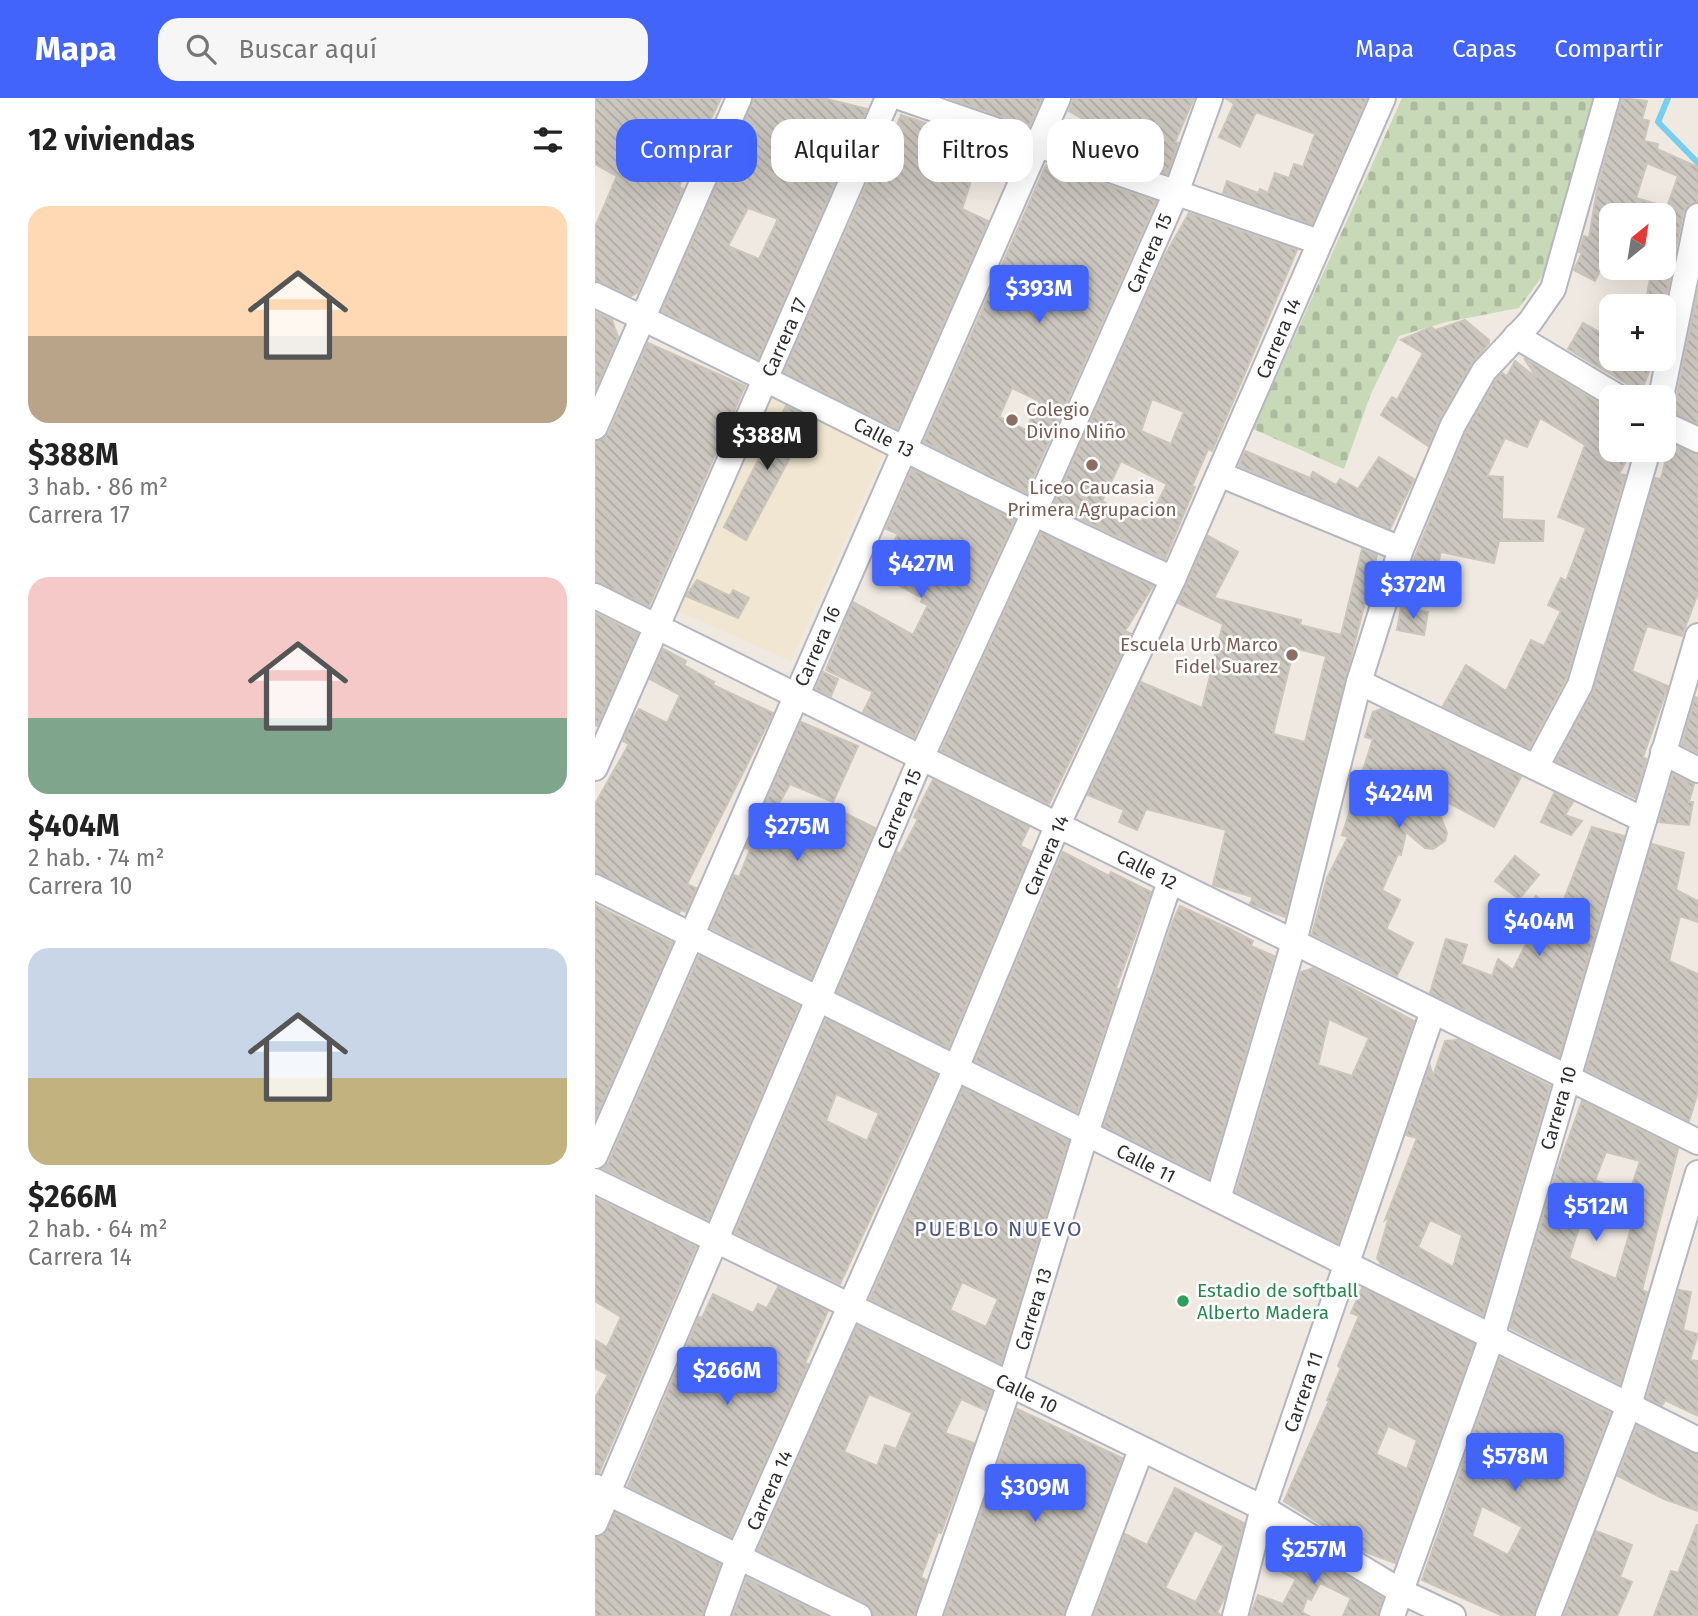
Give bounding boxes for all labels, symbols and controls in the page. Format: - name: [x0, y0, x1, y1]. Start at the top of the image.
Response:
- search box: [158, 18, 648, 81]
- text: Mapa: [35, 29, 116, 69]
- icon: search: [182, 30, 220, 68]
- text: Buscar aquí: [238, 34, 377, 65]
- text: Mapa: [1355, 35, 1414, 63]
- text: Capas: [1452, 35, 1516, 63]
- text: Compartir: [1554, 35, 1663, 63]
- chip: Comprar: [616, 119, 757, 182]
- chip: Alquilar: [771, 119, 904, 182]
- chip: Filtros: [918, 119, 1033, 182]
- chip: Nuevo: [1047, 119, 1164, 182]
- icon: filters: [529, 121, 567, 159]
- text: 12 viviendas: [28, 122, 195, 158]
- north arrow: [1599, 203, 1677, 280]
- map controls: [1599, 203, 1676, 462]
- street label: Carrera 15: [1122, 210, 1177, 297]
- icon: home: [235, 252, 361, 378]
- pin: $393M: [990, 266, 1088, 325]
- text: $393M: [1006, 274, 1072, 302]
- street label: Carrera 17: [757, 294, 812, 380]
- street label: Carrera 14: [1251, 294, 1306, 382]
- button: +: [1599, 294, 1676, 371]
- button: −: [1599, 385, 1676, 462]
- place label: Colegio Divino Niño: [1026, 398, 1126, 443]
- pin: $388M: [718, 412, 816, 472]
- marker: Colegio Divino Niño: [1004, 412, 1020, 428]
- street label: Calle 13: [850, 413, 918, 462]
- text: $388M: [732, 421, 802, 449]
- text: $388M: [28, 437, 119, 473]
- marker: Liceo Caucasia Primera Agrupacion: [1084, 457, 1100, 473]
- text: 3 hab. · 86 m²: [28, 473, 168, 501]
- place label: Liceo Caucasia Primera Agrupacion: [1007, 476, 1177, 521]
- text: Carrera 17: [28, 501, 130, 529]
- pin: $427M: [872, 540, 970, 600]
- text: $427M: [888, 549, 954, 577]
- pin: $372M: [1364, 561, 1462, 621]
- text: $372M: [1381, 570, 1446, 598]
- street label: Carrera 16: [790, 602, 845, 690]
- icon: home: [235, 623, 361, 749]
- place label: Escuela Urb Marco Fidel Suarez: [1120, 633, 1278, 678]
- marker: Escuela Urb Marco Fidel Suarez: [1284, 647, 1300, 663]
- street label: Carrera 15: [872, 766, 927, 853]
- pin: $424M: [1350, 770, 1448, 830]
- text: $424M: [1365, 779, 1433, 807]
- pin: $275M: [748, 804, 846, 863]
- text: $404M: [28, 808, 120, 844]
- street label: Carrera 14: [1019, 811, 1074, 899]
- text: $275M: [765, 812, 829, 840]
- text: 2 hab. · 74 m²: [28, 844, 165, 872]
- street label: Calle 12: [1113, 845, 1181, 894]
- text: Carrera 10: [28, 872, 132, 900]
- pin: $404M: [1490, 898, 1588, 958]
- text: $404M: [1504, 907, 1574, 935]
- icon: home: [235, 994, 361, 1120]
- street label: Carrera 10: [1536, 1064, 1581, 1153]
- street label: Calle 11: [1112, 1139, 1179, 1188]
- text: $266M: [28, 1179, 117, 1215]
- pin: $512M: [1547, 1184, 1645, 1243]
- text: $512M: [1564, 1192, 1628, 1220]
- text: 2 hab. · 64 m²: [28, 1215, 168, 1243]
- district label: PUEBLO NUEVO: [914, 1216, 1084, 1242]
- text: Carrera 14: [28, 1243, 132, 1271]
- street label: Carrera 13: [1010, 1265, 1057, 1353]
- place label: Estadio de softball Alberto Madera: [1197, 1279, 1359, 1324]
- marker: Estadio de softball Alberto Madera: [1175, 1293, 1191, 1309]
- pin: $266M: [678, 1348, 776, 1407]
- street label: Carrera 11: [1279, 1349, 1328, 1435]
- text: $266M: [693, 1356, 761, 1384]
- street label: Calle 10: [992, 1369, 1061, 1418]
- pin: $578M: [1466, 1434, 1564, 1493]
- text: $578M: [1482, 1442, 1548, 1470]
- street label: Carrera 14: [742, 1446, 797, 1534]
- pin: $309M: [986, 1464, 1084, 1524]
- text: $309M: [1001, 1473, 1069, 1501]
- pin: $257M: [1265, 1526, 1363, 1586]
- text: $257M: [1282, 1535, 1346, 1563]

